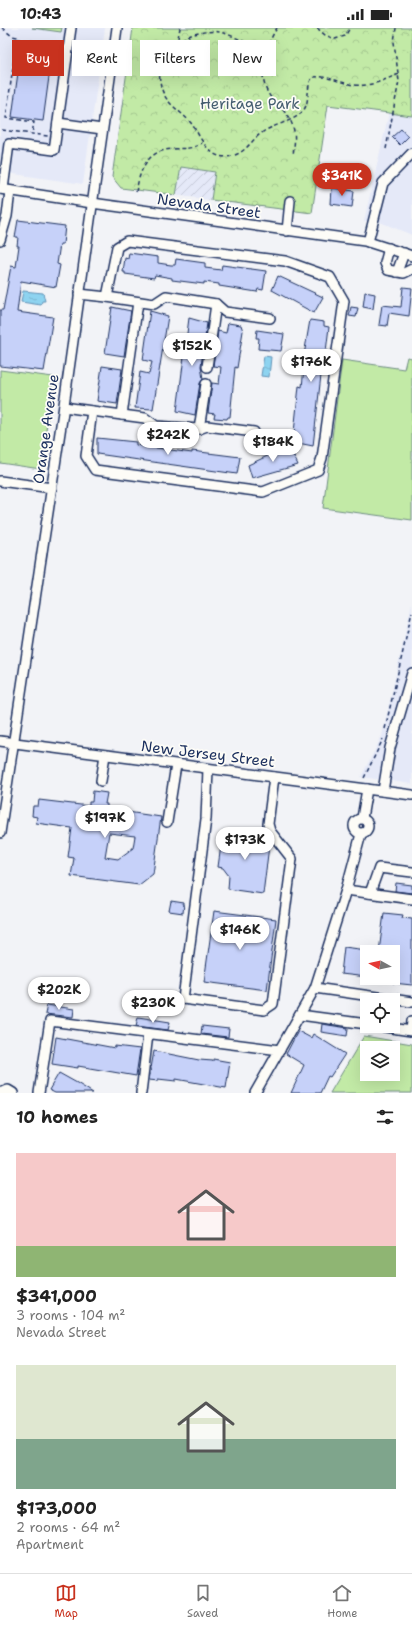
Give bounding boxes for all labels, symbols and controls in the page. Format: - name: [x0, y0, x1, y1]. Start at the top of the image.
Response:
- text: 10:43: [20, 4, 61, 24]
- chip: Buy: [12, 40, 64, 76]
- chip: Rent: [72, 40, 132, 76]
- chip: Filters: [140, 40, 210, 76]
- chip: New: [218, 40, 276, 76]
- park label: Heritage Park: [200, 94, 300, 114]
- pin: $341K: [314, 163, 370, 197]
- text: $341K: [322, 167, 362, 184]
- street label: Nevada Street: [156, 189, 262, 223]
- pin: $152K: [164, 333, 220, 367]
- text: $152K: [172, 337, 212, 354]
- pin: $176K: [283, 349, 339, 383]
- text: $176K: [290, 353, 332, 370]
- street label: Orange Avenue: [28, 373, 64, 485]
- pin: $242K: [140, 422, 196, 456]
- text: $242K: [146, 426, 190, 443]
- pin: $184K: [245, 429, 301, 463]
- text: $184K: [252, 433, 294, 450]
- street label: New Jersey Street: [140, 736, 276, 772]
- pin: $197K: [77, 805, 133, 839]
- text: $197K: [84, 809, 126, 826]
- pin: $173K: [217, 827, 273, 861]
- text: $173K: [225, 831, 265, 848]
- pin: $146K: [212, 917, 268, 951]
- text: $146K: [219, 921, 261, 938]
- north arrow: [360, 945, 400, 985]
- map controls: [360, 945, 400, 1081]
- pin: $202K: [31, 977, 87, 1011]
- text: $202K: [37, 981, 81, 998]
- pin: $230K: [125, 990, 181, 1024]
- button: locate: [360, 993, 400, 1033]
- text: $230K: [131, 994, 175, 1011]
- button: layers: [360, 1041, 400, 1081]
- text: 10 homes: [16, 1106, 98, 1128]
- icon: filters: [374, 1106, 396, 1128]
- icon: home: [170, 1179, 242, 1251]
- text: $341,000: [16, 1285, 97, 1307]
- text: 3 rooms · 104 m²: [16, 1307, 125, 1324]
- text: Nevada Street: [16, 1324, 107, 1341]
- icon: home: [170, 1391, 242, 1463]
- text: $173,000: [16, 1497, 97, 1519]
- text: 2 rooms · 64 m²: [16, 1519, 120, 1536]
- text: Apartment: [16, 1536, 84, 1553]
- tab: Map: [54, 1582, 78, 1621]
- tab: Saved: [187, 1582, 218, 1621]
- tab: Home: [327, 1582, 358, 1621]

